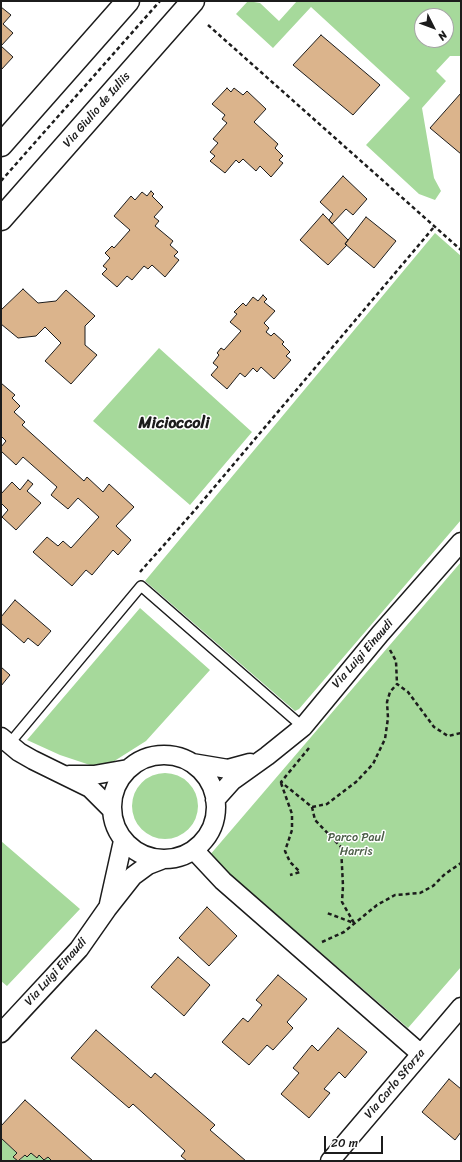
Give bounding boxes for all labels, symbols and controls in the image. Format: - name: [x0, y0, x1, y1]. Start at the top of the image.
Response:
- north arrow: [414, 8, 454, 48]
- text: N: [433, 27, 452, 45]
- street label: Via Giulio de Iuliis: [60, 69, 134, 151]
- district label: Micioccoli: [139, 414, 209, 434]
- street label: Via Luigi Einaudi: [329, 617, 397, 691]
- park label: Parco Paul Harris: [328, 831, 384, 859]
- street label: Via Luigi Einaudi: [22, 935, 90, 1009]
- street label: Via Carlo Sforza: [362, 1046, 428, 1122]
- scale bar: [326, 1128, 385, 1154]
- text: 20 m: [331, 1132, 358, 1154]

